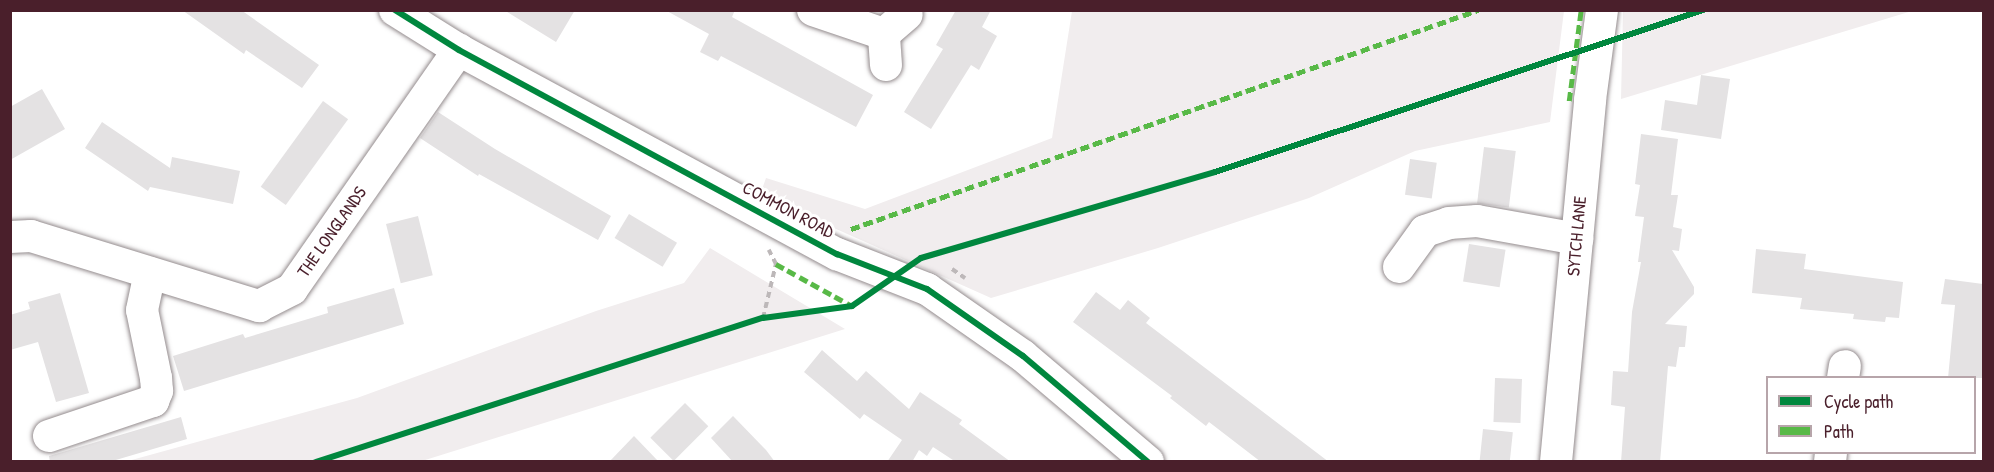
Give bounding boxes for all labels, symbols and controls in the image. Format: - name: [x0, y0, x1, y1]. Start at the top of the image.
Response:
- street label: COMMON ROAD: [739, 177, 837, 243]
- street label: THE LONGLANDS: [293, 183, 371, 281]
- street label: SYTCH LANE: [1563, 195, 1591, 277]
- legend: [1766, 376, 1976, 454]
- text: Cycle path: [1824, 389, 1893, 414]
- text: Path: [1824, 419, 1853, 444]

